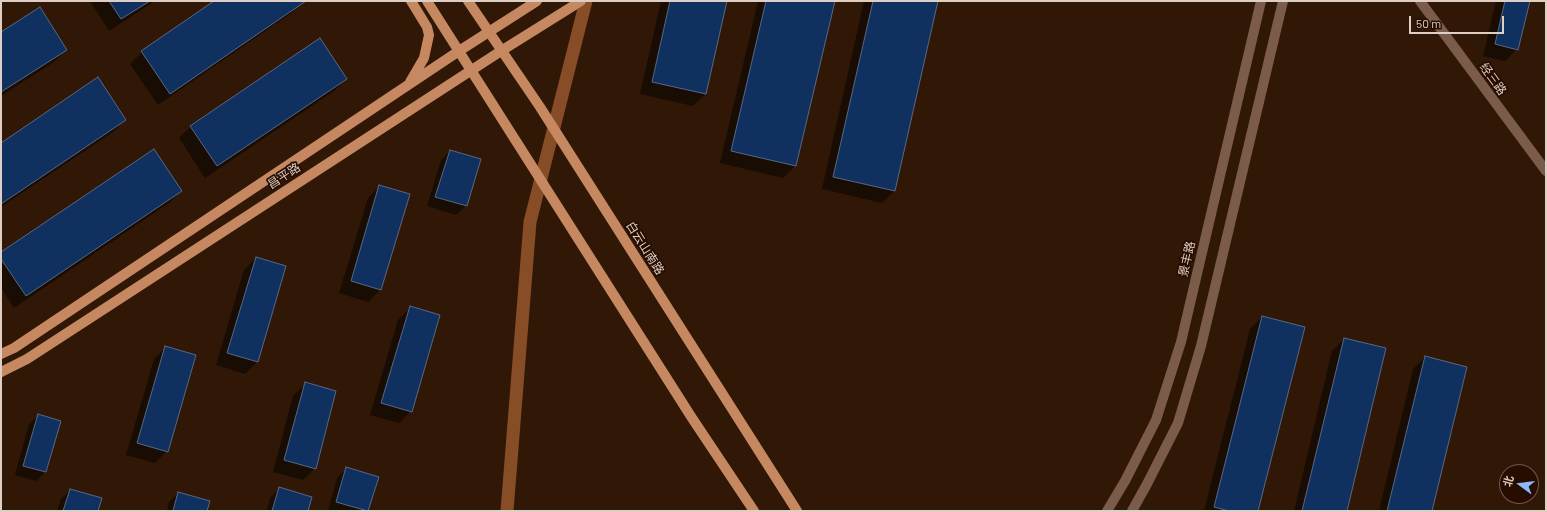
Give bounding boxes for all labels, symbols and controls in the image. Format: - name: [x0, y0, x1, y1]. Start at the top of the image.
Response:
- scale bar: [1411, 8, 1506, 34]
- text: 50 m: [1416, 16, 1441, 30]
- street label: 经三路: [1477, 60, 1509, 98]
- street label: 昌平路: [265, 160, 303, 192]
- street label: 白云山南路: [623, 219, 667, 277]
- street label: 景丰路: [1176, 240, 1198, 278]
- north arrow: [1499, 464, 1539, 504]
- text: 北: [1500, 474, 1516, 488]

